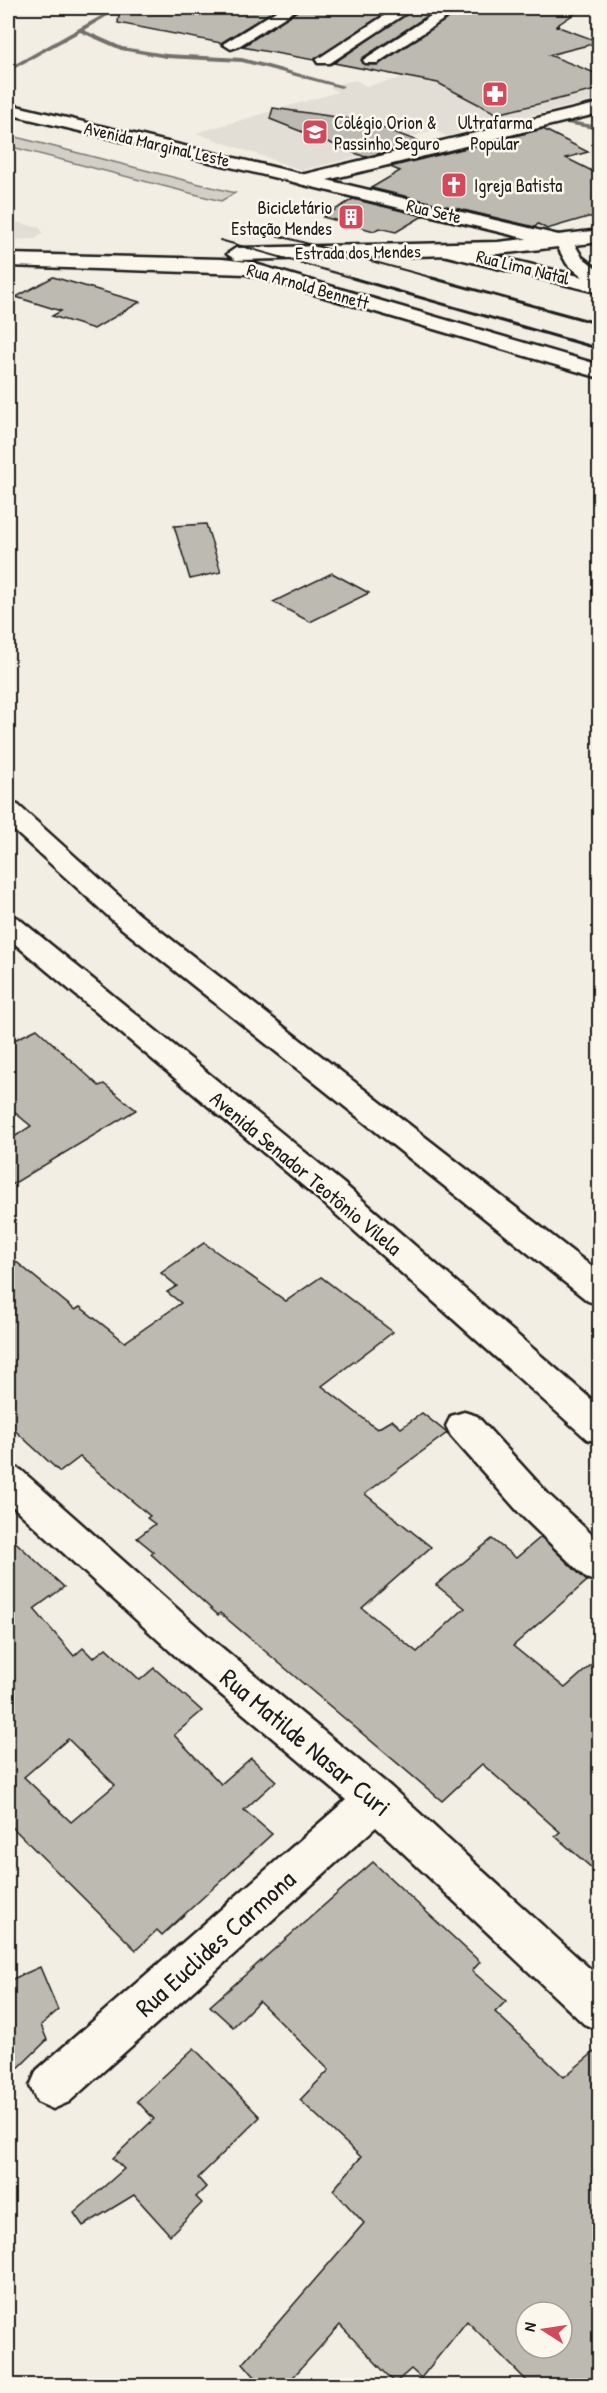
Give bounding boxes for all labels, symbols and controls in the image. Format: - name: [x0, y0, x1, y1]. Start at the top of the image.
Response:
- pharmacy icon: Ultrafarma Popular: [480, 79, 510, 109]
- place label: Colégio Orion & Passinho Seguro: [334, 110, 440, 156]
- place label: Ultrafarma Popular: [458, 110, 532, 156]
- street label: Avenida Marginal Leste: [82, 115, 232, 173]
- school or university icon: Colégio Orion & Passinho Seguro: [300, 117, 330, 147]
- church icon: Igreja Batista: [439, 170, 469, 200]
- place label: Igreja Batista: [474, 173, 562, 198]
- street label: Rua Sete: [404, 193, 464, 229]
- place label: Bicicletário Estação Mendes: [231, 195, 332, 241]
- building icon: Bicicletário Estação Mendes: [336, 202, 366, 232]
- street label: Estrada dos Mendes: [295, 238, 421, 266]
- street label: Rua Lima Natal: [474, 243, 573, 291]
- street label: Rua Arnold Bennett: [244, 257, 373, 316]
- street label: Avenida Senador Teotônio Vilela: [204, 1084, 408, 1262]
- street label: Rua Matilde Nasar Curi: [213, 1660, 399, 1824]
- street label: Rua Euclides Carmona: [127, 1862, 303, 2024]
- north arrow: [514, 2300, 574, 2360]
- text: N: [518, 2320, 541, 2333]

